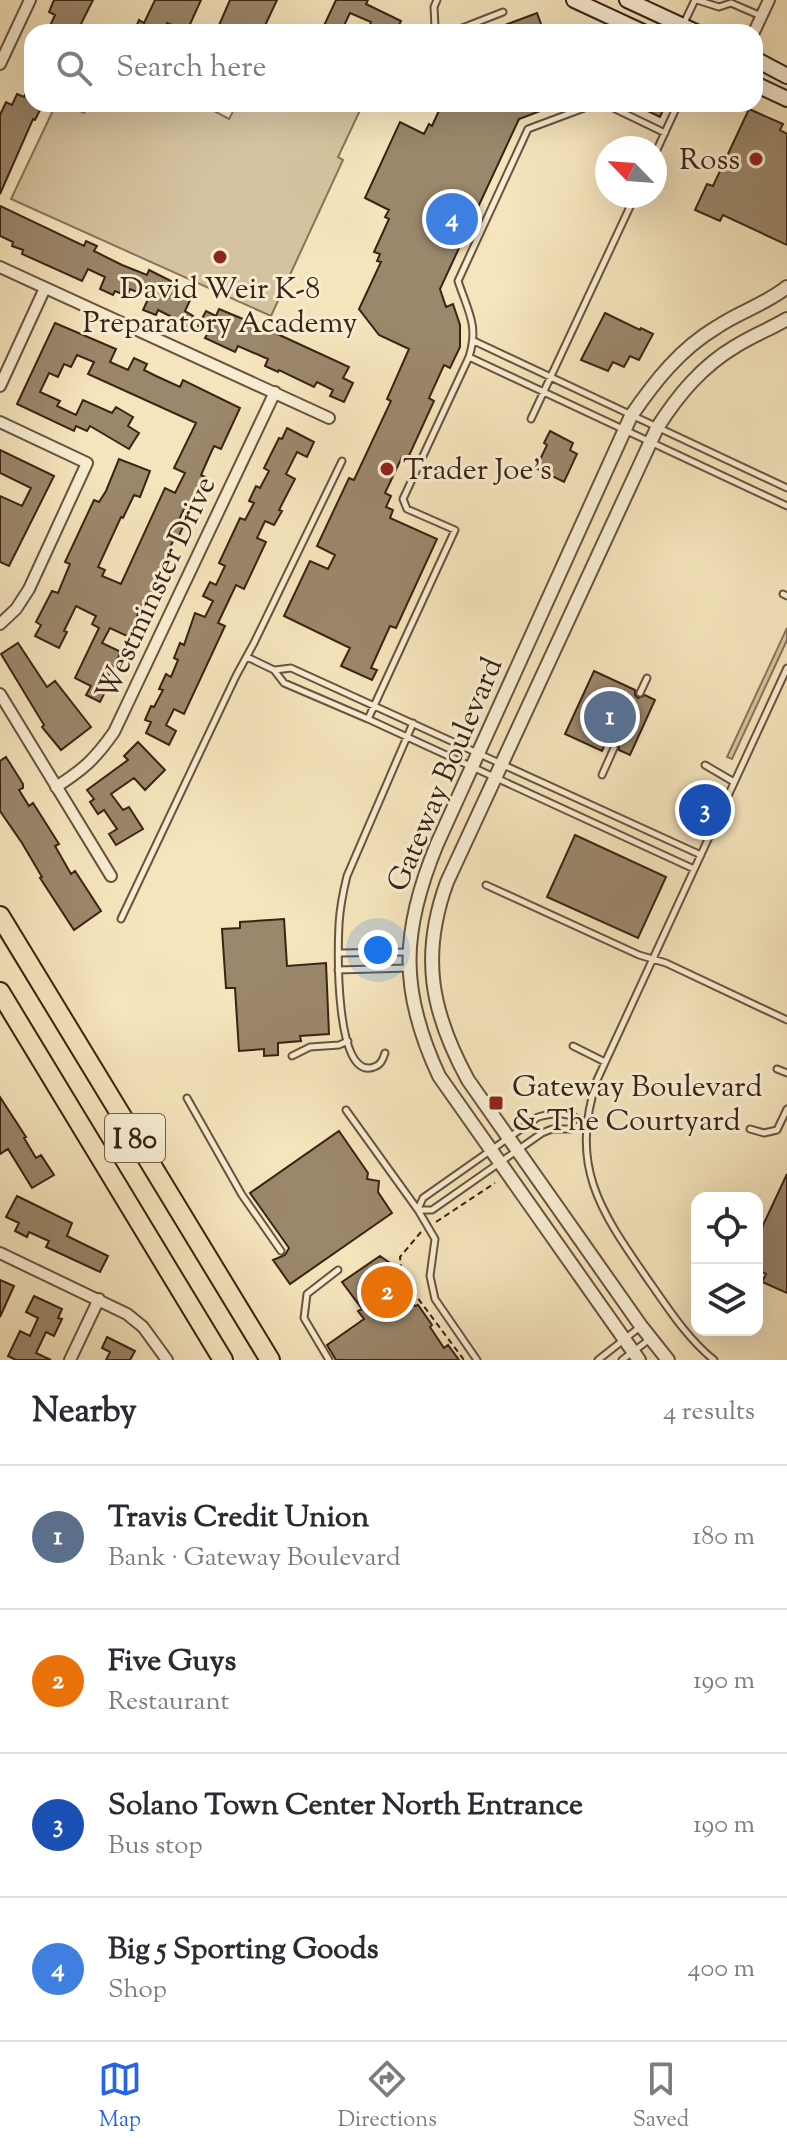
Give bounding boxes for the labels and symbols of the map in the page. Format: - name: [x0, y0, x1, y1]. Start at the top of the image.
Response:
- north arrow: [595, 136, 667, 208]
- place label: Ross: [679, 140, 740, 183]
- marker: Ross: [747, 150, 765, 168]
- pin: 4: [426, 189, 478, 249]
- marker: David Weir K-8 Preparatory Academy: [211, 248, 229, 266]
- place label: David Weir K-8 Preparatory Academy: [83, 269, 357, 346]
- place label: Trader Joe's: [403, 450, 552, 493]
- marker: Trader Joe's: [378, 460, 396, 478]
- street label: Westminster Drive: [86, 470, 228, 708]
- street label: Gateway Boulevard: [378, 651, 515, 899]
- pin: 1: [584, 687, 636, 747]
- pin: 3: [679, 780, 731, 840]
- your location: [358, 930, 398, 970]
- place label: Gateway Boulevard & The Courtyard: [512, 1067, 763, 1144]
- marker: Gateway Boulevard & The Courtyard: [487, 1094, 505, 1112]
- road number: I 80: [105, 1114, 165, 1162]
- pin: 2: [361, 1262, 413, 1322]

